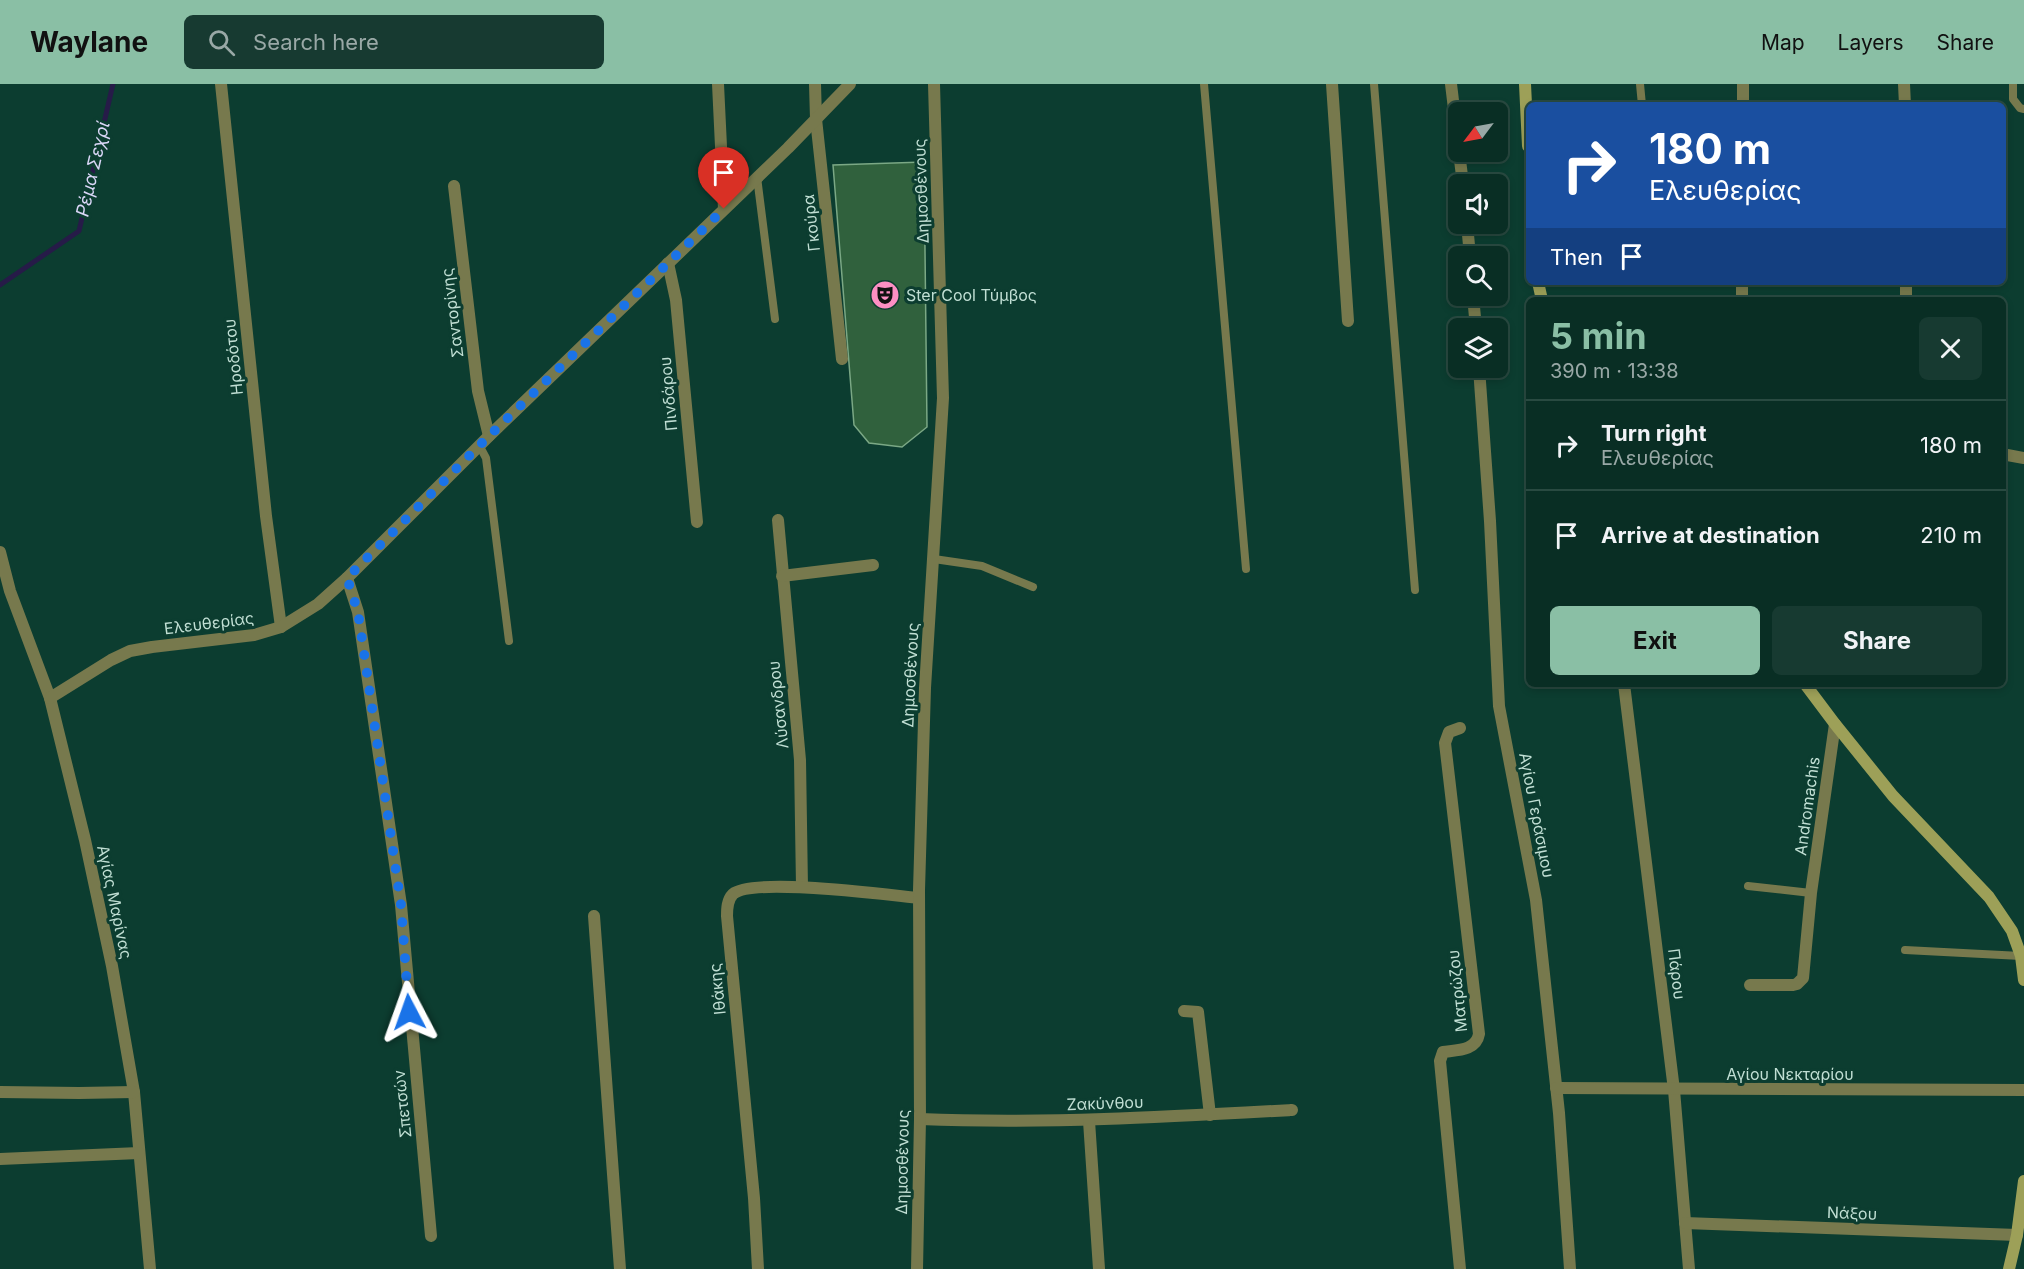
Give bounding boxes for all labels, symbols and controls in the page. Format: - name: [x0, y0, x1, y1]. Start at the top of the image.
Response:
- search box: [184, 15, 604, 69]
- text: Waylane: [30, 25, 148, 59]
- icon: search: [205, 26, 238, 59]
- text: Search here: [253, 29, 379, 55]
- text: Map: [1761, 30, 1805, 55]
- text: Layers: [1838, 30, 1904, 55]
- text: Share: [1937, 30, 1994, 55]
- north arrow: [1448, 102, 1508, 162]
- map controls: [1448, 102, 1508, 378]
- water label: Ρέμα Σεχρί: [71, 118, 114, 219]
- text: 180 m: [1649, 123, 1771, 174]
- icon: right: [1550, 126, 1628, 204]
- street label: Δημοσθένους: [909, 138, 933, 244]
- pin: [698, 147, 749, 209]
- icon: arrive: [707, 156, 740, 189]
- button: sound: [1448, 174, 1508, 234]
- text: Ελευθερίας: [1649, 174, 1802, 207]
- street label: Γκούρα: [798, 194, 824, 252]
- icon: arrive: [1615, 240, 1648, 273]
- text: Then: [1550, 244, 1603, 270]
- button: search: [1448, 246, 1508, 306]
- street label: Σαντορίνης: [437, 267, 467, 359]
- theatre icon: Ster Cool Τύμβος: [869, 279, 901, 311]
- place label: Ster Cool Τύμβος: [906, 285, 1037, 305]
- text: 5 min: [1550, 314, 1647, 358]
- button: close: [1919, 317, 1982, 380]
- street label: Ηροδότου: [219, 318, 247, 396]
- button: layers: [1448, 318, 1508, 378]
- street label: Πινδάρου: [655, 356, 681, 432]
- text: 390 m · 13:38: [1550, 359, 1679, 383]
- text: Turn right: [1601, 420, 1707, 446]
- icon: right: [1550, 429, 1583, 462]
- text: 180 m: [1920, 432, 1982, 458]
- text: Ελευθερίας: [1601, 446, 1714, 470]
- icon: arrive: [1550, 519, 1583, 552]
- text: Arrive at destination: [1601, 522, 1820, 548]
- text: 210 m: [1920, 522, 1982, 548]
- button: Exit: [1550, 606, 1760, 675]
- button: Share: [1772, 606, 1982, 675]
- street label: Ελευθερίας: [163, 608, 255, 638]
- street label: Δημοσθένους: [897, 622, 923, 728]
- street label: Λύσανδρου: [763, 660, 793, 750]
- street label: Αγίου Γεράσιμου: [1515, 751, 1559, 879]
- street label: Andromachis: [1790, 755, 1824, 857]
- street label: Αγίας Μαρίνας: [93, 843, 137, 961]
- street label: Πάρου: [1664, 947, 1690, 1001]
- street label: Ματρώζου: [1443, 949, 1471, 1033]
- street label: Ιθάκης: [704, 962, 730, 1016]
- position arrow: [377, 980, 441, 1044]
- street label: Αγίου Νεκταρίου: [1726, 1064, 1854, 1084]
- street label: Σπετσών: [388, 1069, 416, 1139]
- street label: Ζακύνθου: [1066, 1092, 1144, 1114]
- street label: Δημοσθένους: [891, 1109, 913, 1215]
- street label: Νάξου: [1827, 1202, 1877, 1224]

